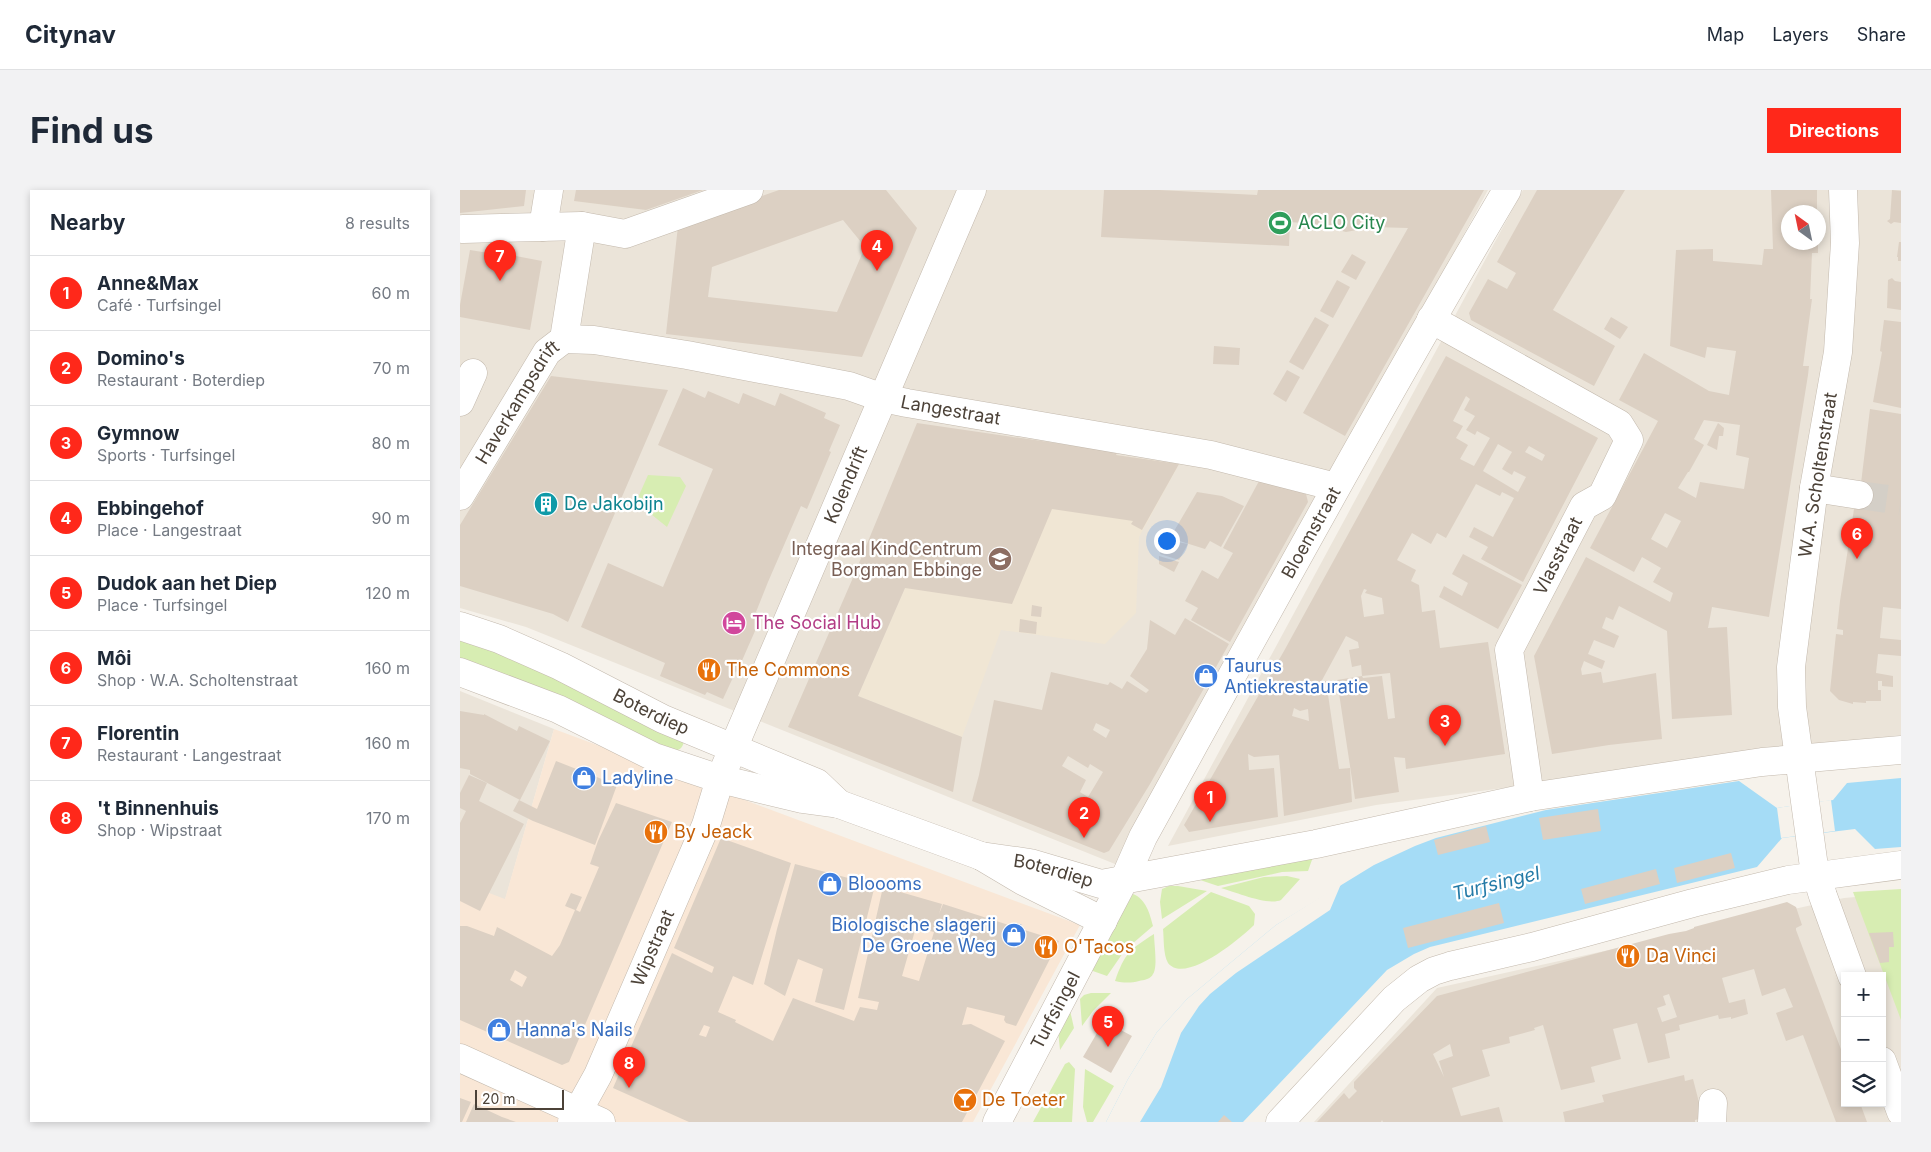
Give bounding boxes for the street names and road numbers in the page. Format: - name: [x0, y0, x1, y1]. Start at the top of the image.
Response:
- street label: Haverkampsdrift: [471, 336, 563, 467]
- street label: Langestraat: [899, 391, 1002, 429]
- street label: W.A. Scholtenstraat: [1794, 391, 1841, 559]
- street label: Kolendrift: [820, 443, 871, 527]
- street label: Bloemstraat: [1277, 483, 1345, 582]
- street label: Vlasstraat: [1529, 513, 1586, 598]
- street label: Boterdiep: [610, 684, 693, 739]
- street label: Boterdiep: [1012, 850, 1096, 891]
- street label: Wipstraat: [627, 906, 678, 989]
- street label: Turfsingel: [1026, 968, 1084, 1053]

